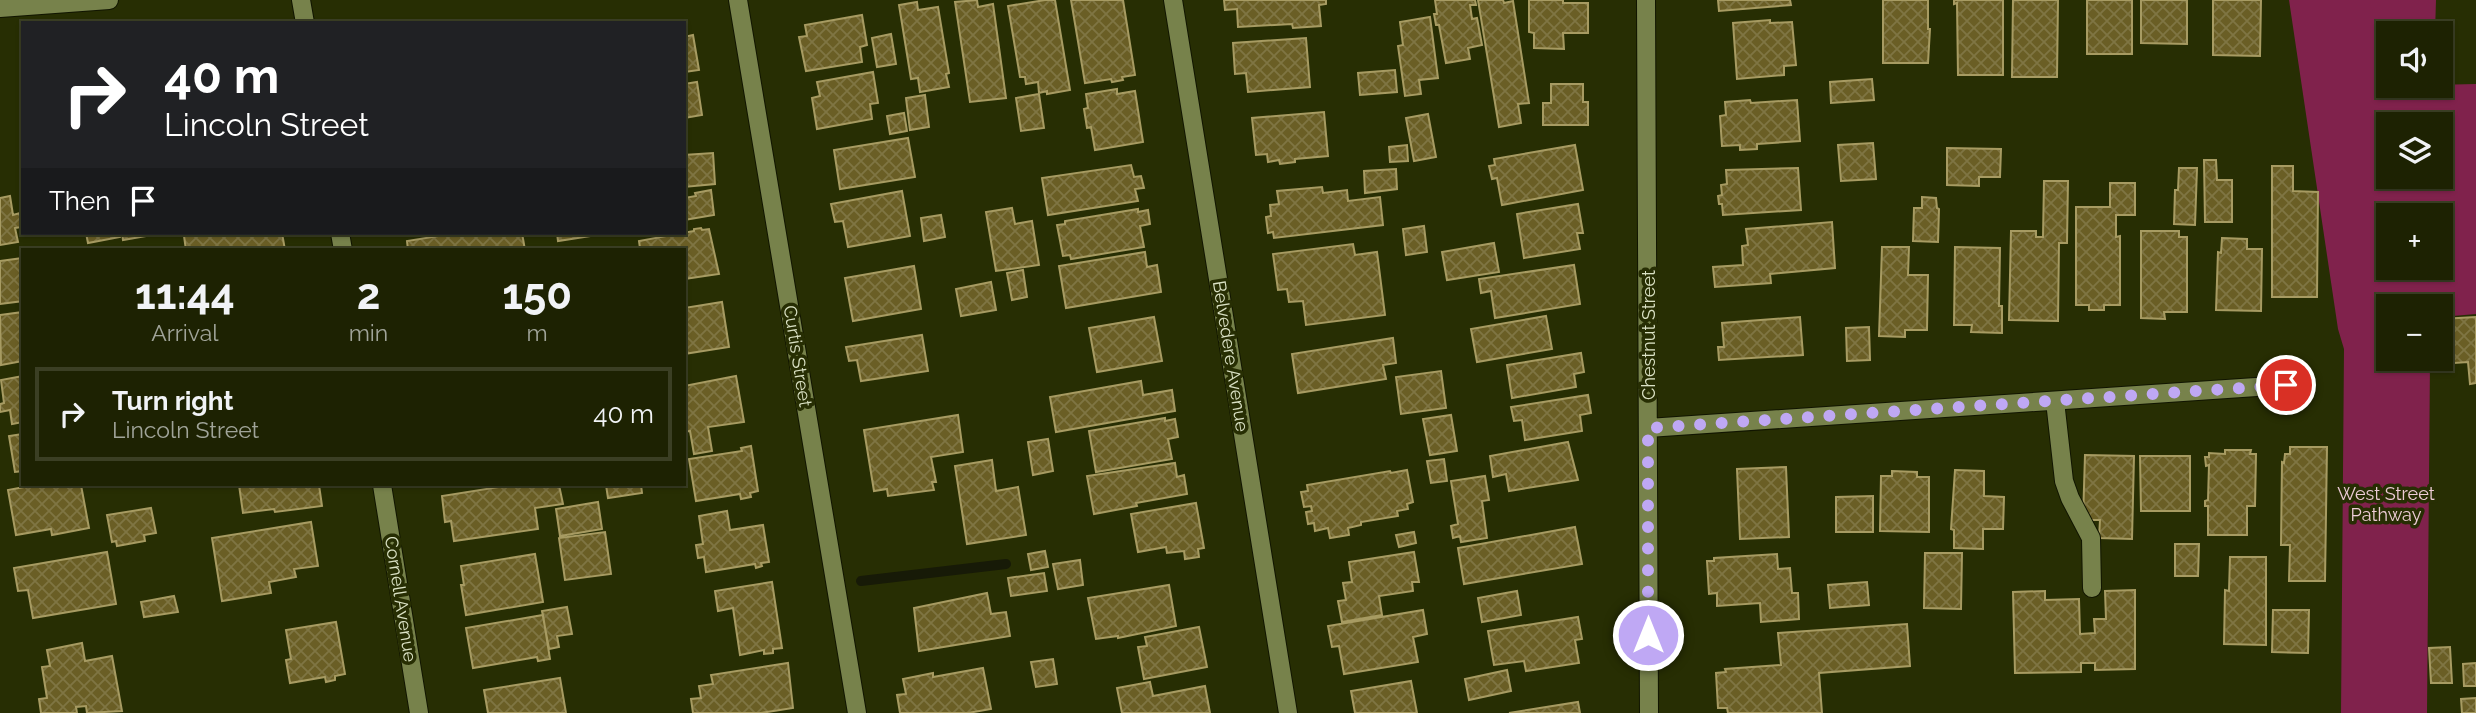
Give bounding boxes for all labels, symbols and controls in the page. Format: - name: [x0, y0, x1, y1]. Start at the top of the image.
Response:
- map controls: [2376, 21, 2453, 371]
- button: sound: [2376, 21, 2453, 98]
- text: 40 m: [164, 47, 279, 104]
- icon: right: [49, 49, 140, 140]
- text: Lincoln Street: [164, 106, 369, 143]
- button: layers: [2376, 112, 2453, 189]
- icon: arrive: [124, 182, 162, 220]
- text: Then: [49, 186, 110, 216]
- button: +: [2376, 203, 2453, 280]
- text: 11:44: [135, 270, 235, 319]
- text: 2: [357, 270, 380, 319]
- text: 150: [502, 270, 572, 319]
- street label: Chestnut Street: [1638, 270, 1659, 400]
- street label: Belvedere Avenue: [1209, 279, 1253, 433]
- button: −: [2376, 294, 2453, 371]
- street label: Curtis Street: [780, 304, 816, 408]
- text: Arrival: [151, 319, 219, 346]
- text: min: [349, 319, 388, 346]
- text: m: [527, 319, 548, 346]
- pin: [2256, 355, 2316, 415]
- icon: arrive: [2267, 366, 2305, 404]
- text: Turn right: [112, 386, 233, 416]
- icon: right: [53, 395, 91, 433]
- text: 40 m: [593, 399, 654, 429]
- text: Lincoln Street: [112, 416, 259, 443]
- park label: West Street Pathway: [2337, 483, 2435, 525]
- street label: Cornell Avenue: [381, 535, 421, 664]
- position arrow: [1611, 598, 1685, 672]

